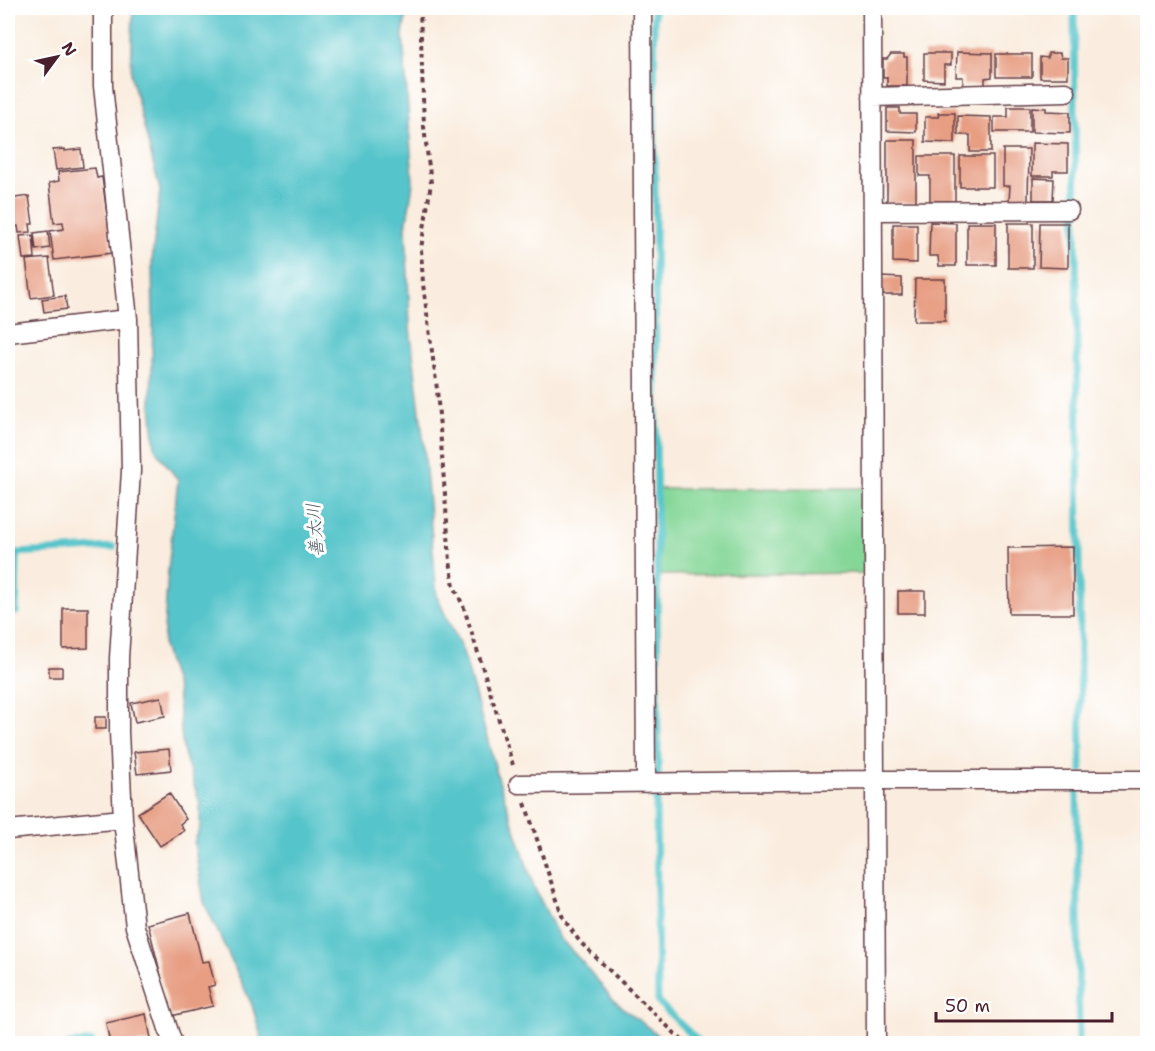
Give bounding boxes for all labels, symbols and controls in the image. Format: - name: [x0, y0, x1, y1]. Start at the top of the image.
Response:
- north arrow: [27, 27, 87, 87]
- text: N: [57, 38, 81, 60]
- water label: 善太川: [301, 502, 329, 558]
- scale bar: [936, 985, 1112, 1023]
- text: 50 m: [945, 994, 990, 1018]

